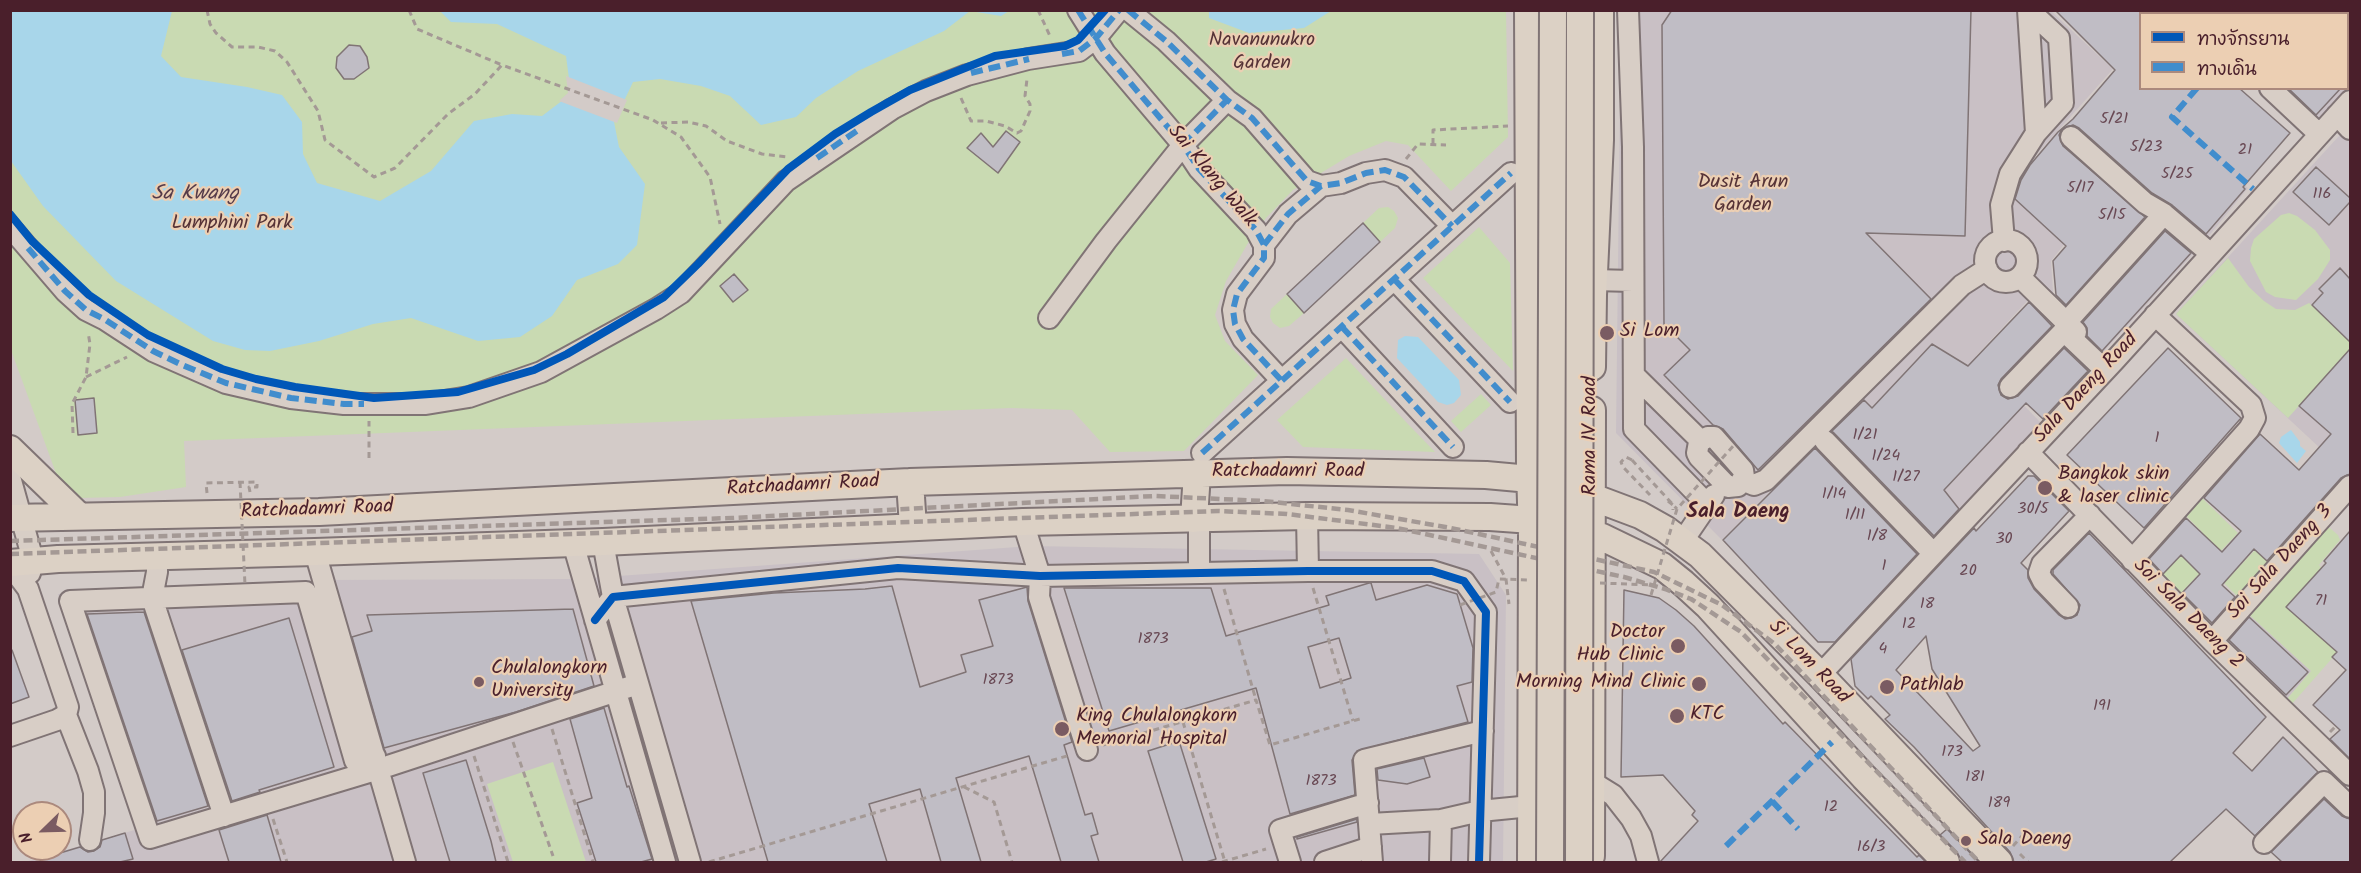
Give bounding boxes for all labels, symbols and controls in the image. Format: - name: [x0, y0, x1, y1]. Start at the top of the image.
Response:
- legend: [2139, 12, 2349, 90]
- text: ทางจักรยาน: [2197, 26, 2289, 55]
- park label: Navanunukro Garden: [1209, 30, 1315, 77]
- text: ทางเดิน: [2197, 56, 2257, 85]
- house number: 5/21: [2100, 110, 2128, 130]
- street label: Sai Klang Walk: [1161, 121, 1261, 233]
- house number: 5/23: [2130, 138, 2162, 158]
- house number: 21: [2238, 141, 2252, 161]
- house number: 5/25: [2161, 165, 2193, 185]
- park label: Dusit Arun Garden: [1698, 172, 1788, 219]
- house number: 5/17: [2067, 179, 2093, 199]
- water label: Sa Kwang: [152, 182, 238, 208]
- house number: 116: [2313, 185, 2331, 205]
- house number: 5/15: [2098, 206, 2126, 226]
- park label: Lumphini Park: [171, 213, 293, 237]
- place label: Si Lom: [1620, 321, 1679, 345]
- marker: Si Lom: [1598, 324, 1616, 342]
- street label: Sala Daeng Road: [2030, 329, 2144, 449]
- street label: Rama IV Road: [1580, 376, 1604, 496]
- house number: 1/21: [1852, 426, 1878, 446]
- house number: 1: [2154, 429, 2160, 449]
- house number: 1/24: [1872, 447, 1900, 467]
- street label: Ratchadamri Road: [1212, 461, 1364, 485]
- place label: Bangkok skin & laser clinic: [2058, 464, 2169, 511]
- house number: 1/27: [1892, 468, 1920, 488]
- street label: Ratchadamri Road: [726, 471, 880, 503]
- marker: Bangkok skin & laser clinic: [2036, 479, 2054, 497]
- house number: 1/14: [1822, 485, 1846, 505]
- street label: Ratchadamri Road: [240, 496, 394, 526]
- district label: Sala Daeng: [1686, 500, 1790, 526]
- house number: 30/5: [2017, 500, 2049, 520]
- street label: Soi Sala Daeng 3: [2223, 501, 2339, 625]
- house number: 1/11: [1845, 506, 1865, 526]
- house number: 1/8: [1867, 527, 1887, 547]
- house number: 30: [1995, 530, 2013, 550]
- street label: Soi Sala Daeng 2: [2127, 555, 2247, 675]
- house number: 1: [1881, 557, 1887, 577]
- house number: 20: [1959, 562, 1977, 582]
- house number: 71: [2315, 592, 2327, 612]
- house number: 18: [1920, 595, 1934, 615]
- house number: 12: [1902, 615, 1916, 635]
- street label: Si Lom Road: [1762, 616, 1854, 710]
- place label: Doctor Hub Clinic: [1577, 622, 1664, 669]
- house number: 1873: [1137, 630, 1169, 650]
- marker: Doctor Hub Clinic: [1669, 637, 1687, 655]
- house number: 4: [1879, 640, 1887, 660]
- place label: Chulalongkorn University: [491, 658, 607, 705]
- house number: 1873: [982, 671, 1014, 691]
- place label: Morning Mind Clinic: [1516, 672, 1686, 696]
- marker: Chulalongkorn University: [472, 675, 486, 689]
- marker: Morning Mind Clinic: [1690, 675, 1708, 693]
- place label: Pathlab: [1900, 675, 1963, 699]
- marker: Pathlab: [1878, 678, 1896, 696]
- house number: 191: [2093, 697, 2111, 717]
- place label: KTC: [1690, 704, 1724, 728]
- place label: King Chulalongkorn Memorial Hospital: [1076, 706, 1237, 753]
- marker: KTC: [1668, 707, 1686, 725]
- marker: King Chulalongkorn Memorial Hospital: [1053, 720, 1071, 738]
- house number: 173: [1941, 743, 1963, 763]
- house number: 181: [1965, 768, 1985, 788]
- house number: 1873: [1305, 772, 1337, 792]
- house number: 189: [1988, 794, 2010, 814]
- house number: 12: [1824, 798, 1838, 818]
- north arrow: [12, 801, 72, 861]
- text: N: [13, 828, 40, 847]
- place label: Sala Daeng: [1978, 829, 2072, 853]
- marker: Sala Daeng: [1959, 834, 1973, 848]
- house number: 16/3: [1857, 838, 1885, 858]

